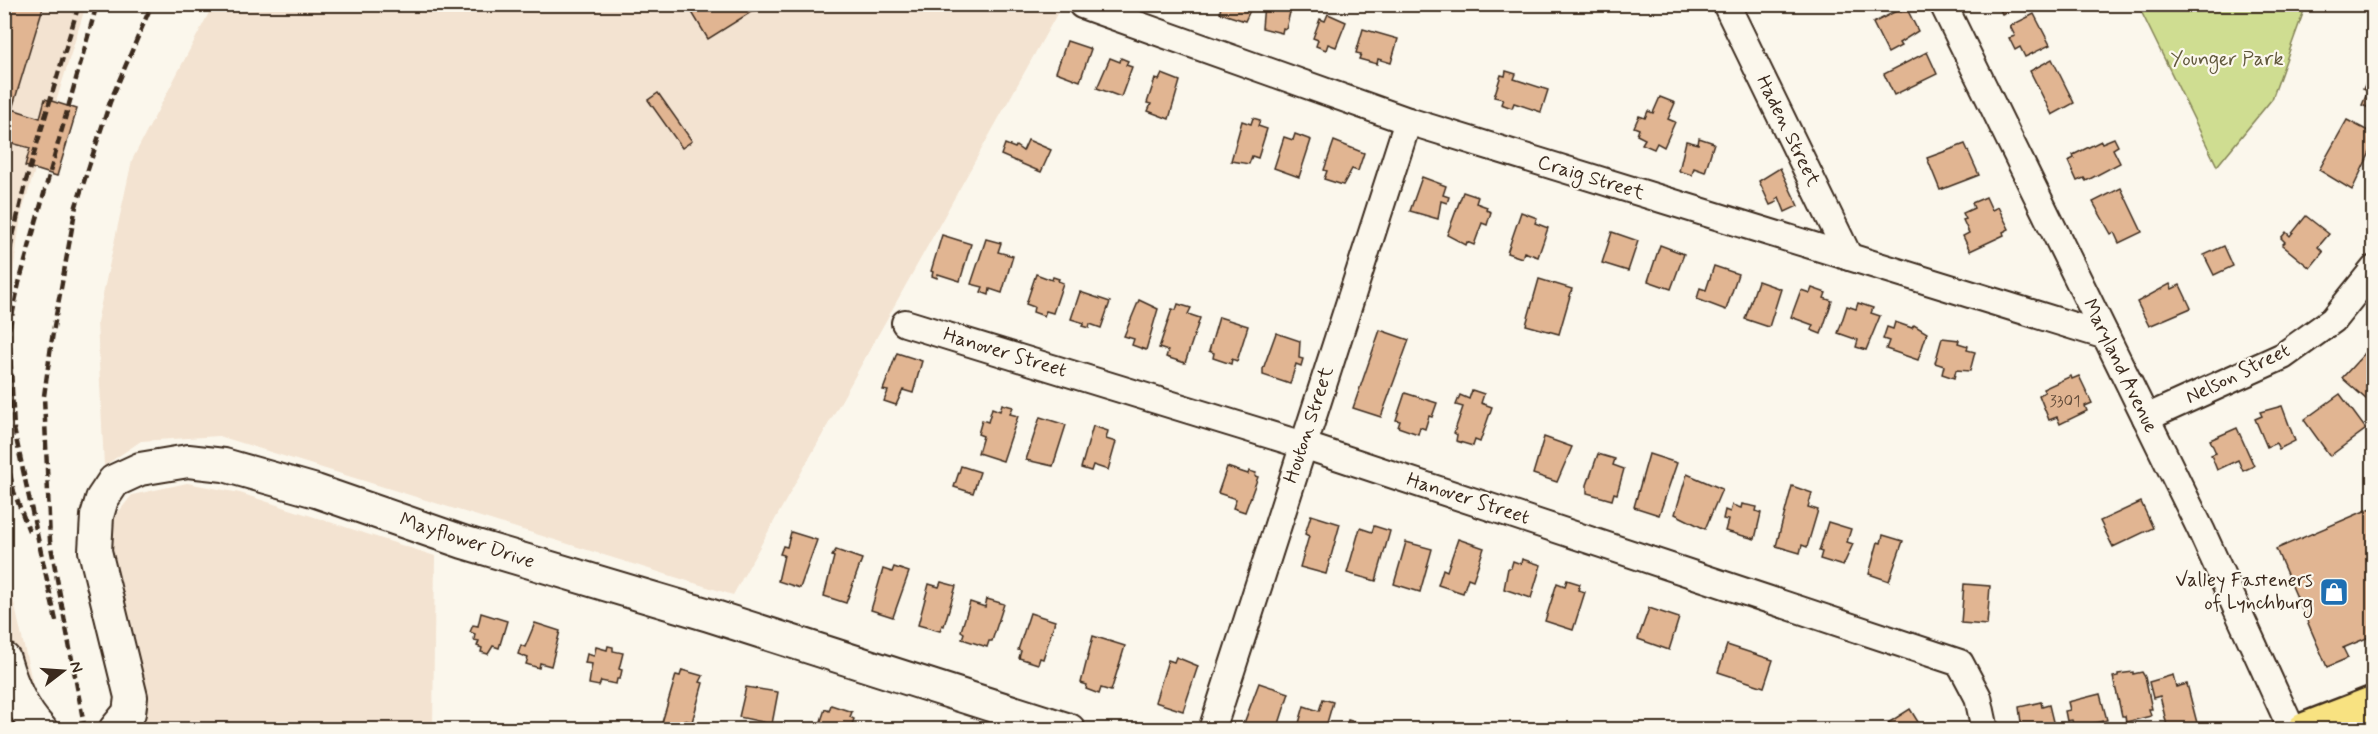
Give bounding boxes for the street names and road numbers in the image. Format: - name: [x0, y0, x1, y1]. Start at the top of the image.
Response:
- street label: Haden Street: [1749, 71, 1827, 191]
- street label: Craig Street: [1534, 149, 1648, 208]
- street label: Maryland Avenue: [2076, 294, 2164, 438]
- street label: Hanover Street: [940, 321, 1070, 385]
- street label: Nelson Street: [2181, 337, 2295, 411]
- street label: Houton Street: [1277, 363, 1341, 487]
- street label: Hanover Street: [1403, 466, 1533, 532]
- street label: Mayflower Drive: [396, 506, 538, 576]

